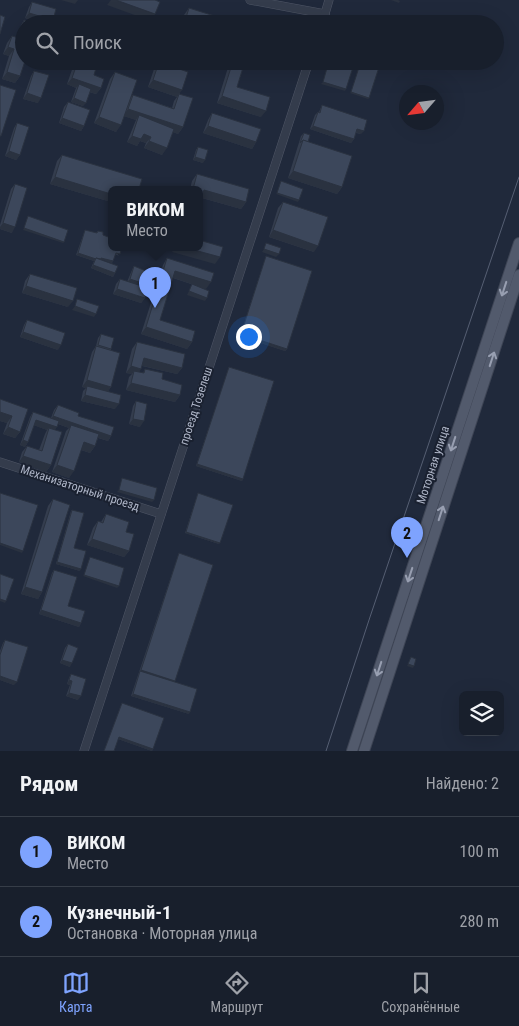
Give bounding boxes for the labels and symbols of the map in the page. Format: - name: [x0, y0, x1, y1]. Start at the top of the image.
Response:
- north arrow: [399, 85, 444, 130]
- pin: 1: [139, 267, 171, 308]
- one-way arrow: [499, 281, 508, 296]
- your location: [236, 324, 262, 350]
- one-way arrow: [487, 351, 497, 367]
- street label: проезд Тозелеш: [177, 365, 215, 447]
- street label: Моторная улица: [414, 424, 452, 506]
- one-way arrow: [448, 435, 457, 451]
- street label: Механизаторный проезд: [19, 462, 142, 514]
- one-way arrow: [437, 506, 446, 521]
- pin: 2: [391, 517, 423, 558]
- one-way arrow: [404, 567, 414, 583]
- one-way arrow: [374, 661, 383, 676]

